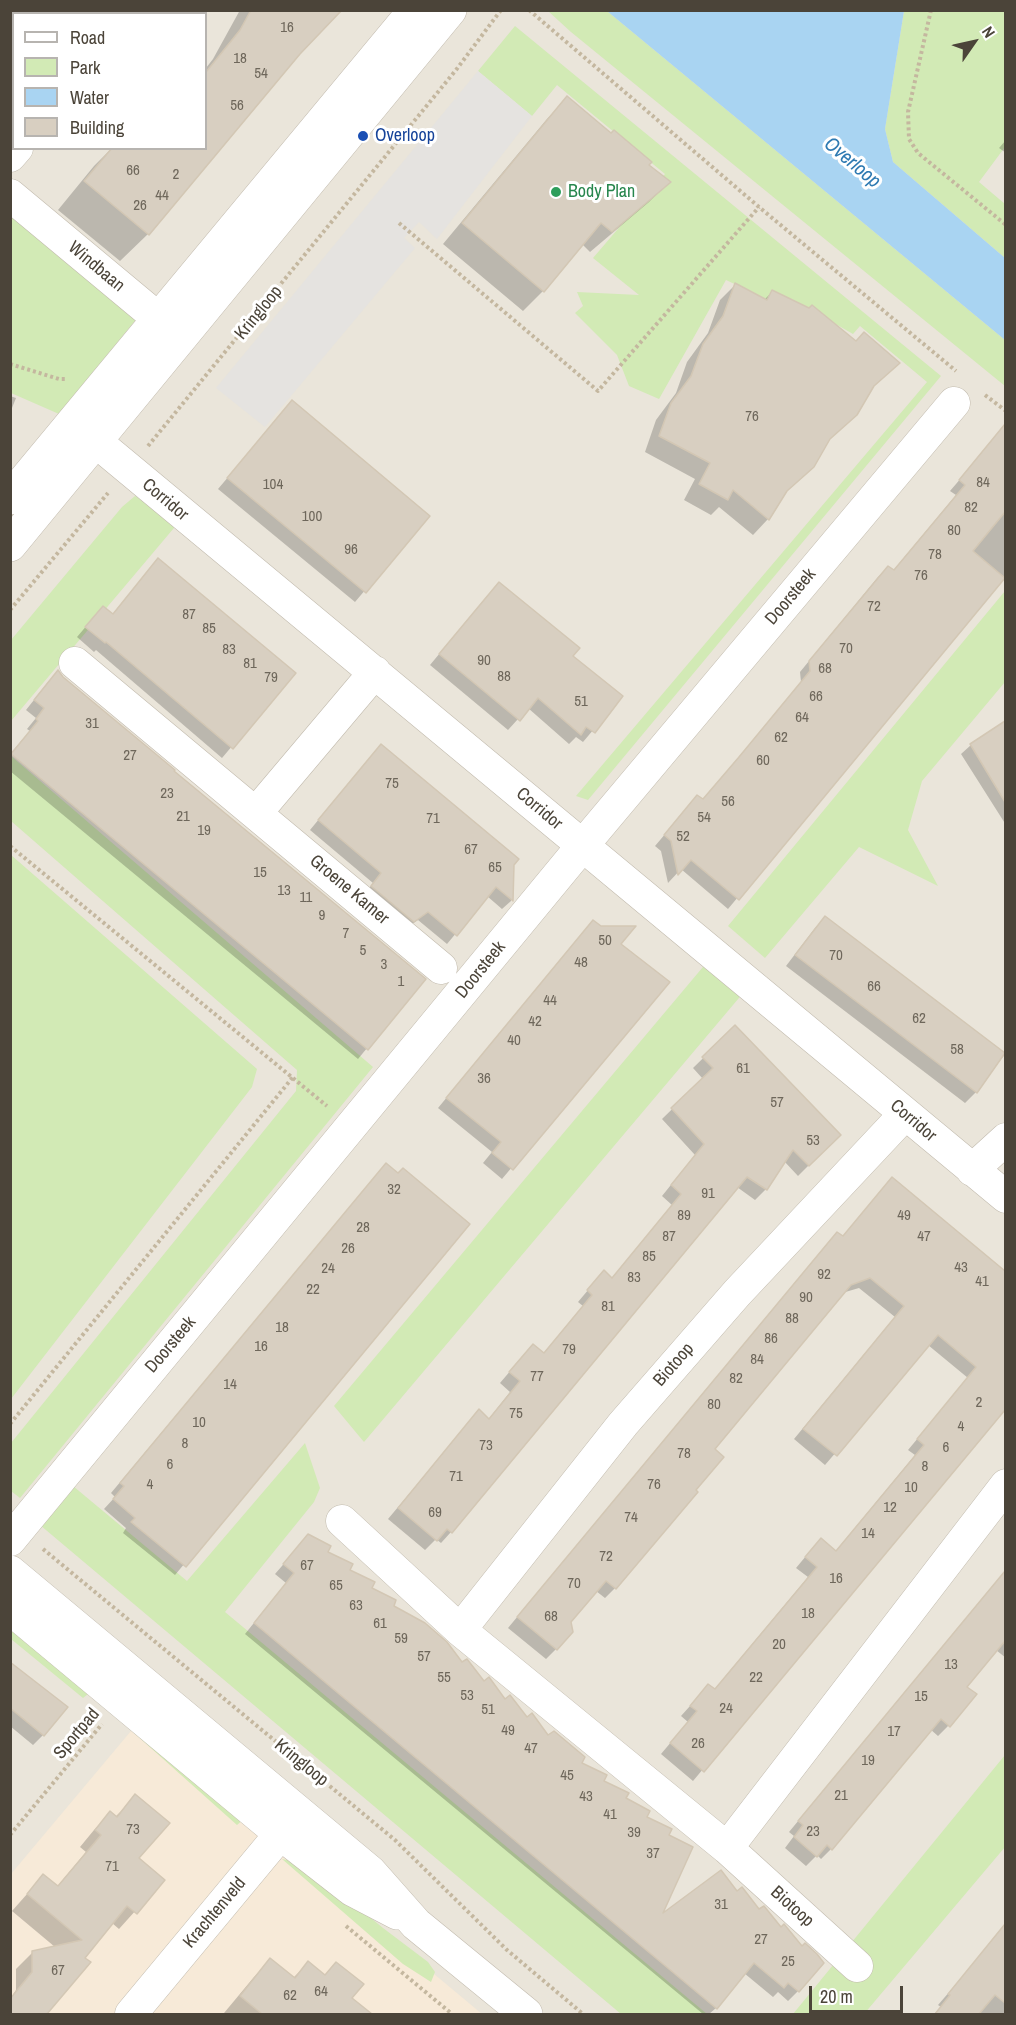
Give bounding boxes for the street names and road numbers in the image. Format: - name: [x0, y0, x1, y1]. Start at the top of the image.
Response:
- street label: Windbaan: [63, 237, 129, 297]
- street label: Kringloop: [231, 282, 287, 344]
- street label: Corridor: [137, 474, 193, 526]
- street label: Doorsteek: [761, 564, 821, 630]
- street label: Corridor: [511, 783, 567, 835]
- street label: Groene Kamer: [305, 851, 393, 929]
- street label: Doorsteek: [451, 937, 511, 1003]
- street label: Corridor: [885, 1095, 941, 1147]
- street label: Doorsteek: [141, 1312, 201, 1378]
- street label: Biotoop: [649, 1339, 699, 1391]
- street label: Sportpad: [49, 1704, 105, 1764]
- street label: Kringloop: [270, 1735, 332, 1791]
- street label: Krachtenveld: [179, 1873, 251, 1953]
- street label: Biotoop: [766, 1882, 818, 1932]

